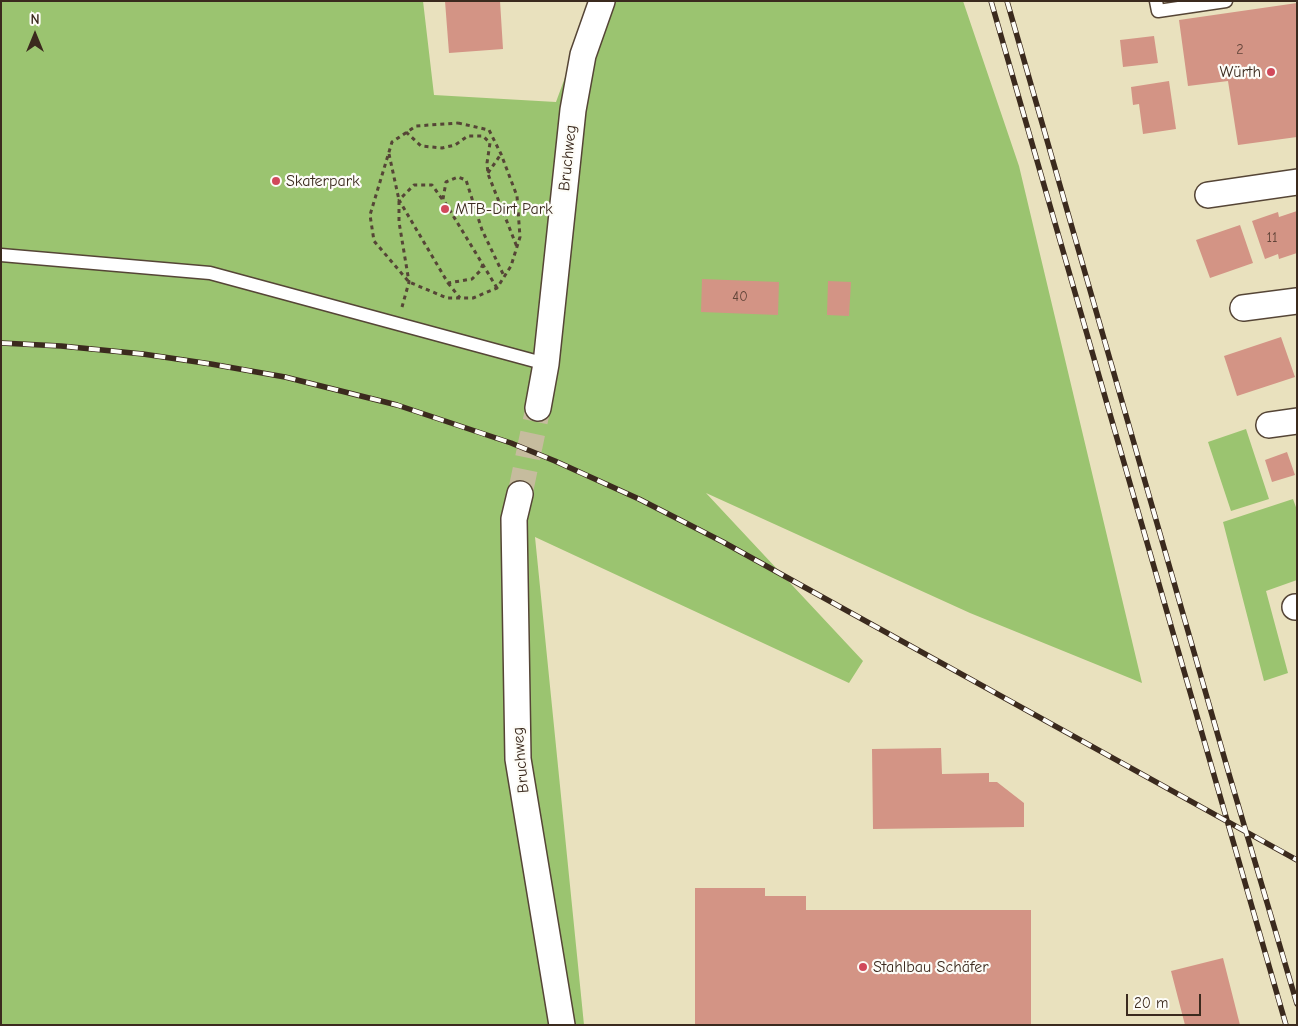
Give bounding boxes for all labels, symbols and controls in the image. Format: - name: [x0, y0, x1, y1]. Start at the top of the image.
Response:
- north arrow: [10, 10, 60, 60]
- text: N: [30, 11, 40, 28]
- house number: 2: [1236, 42, 1244, 58]
- place label: Würth: [1219, 62, 1261, 82]
- marker: Würth: [1265, 66, 1277, 78]
- street label: Bruchweg: [555, 124, 581, 192]
- place label: Skaterpark: [286, 171, 360, 191]
- marker: Skaterpark: [270, 175, 282, 187]
- place label: MTB-Dirt Park: [455, 199, 553, 219]
- marker: MTB-Dirt Park: [439, 203, 451, 215]
- house number: 11: [1266, 230, 1278, 246]
- house number: 40: [732, 289, 748, 305]
- street label: Bruchweg: [509, 726, 533, 794]
- place label: Stahlbau Schäfer: [873, 957, 989, 977]
- marker: Stahlbau Schäfer: [857, 961, 869, 973]
- scale bar: [1128, 984, 1203, 1016]
- text: 20 m: [1134, 994, 1168, 1012]

